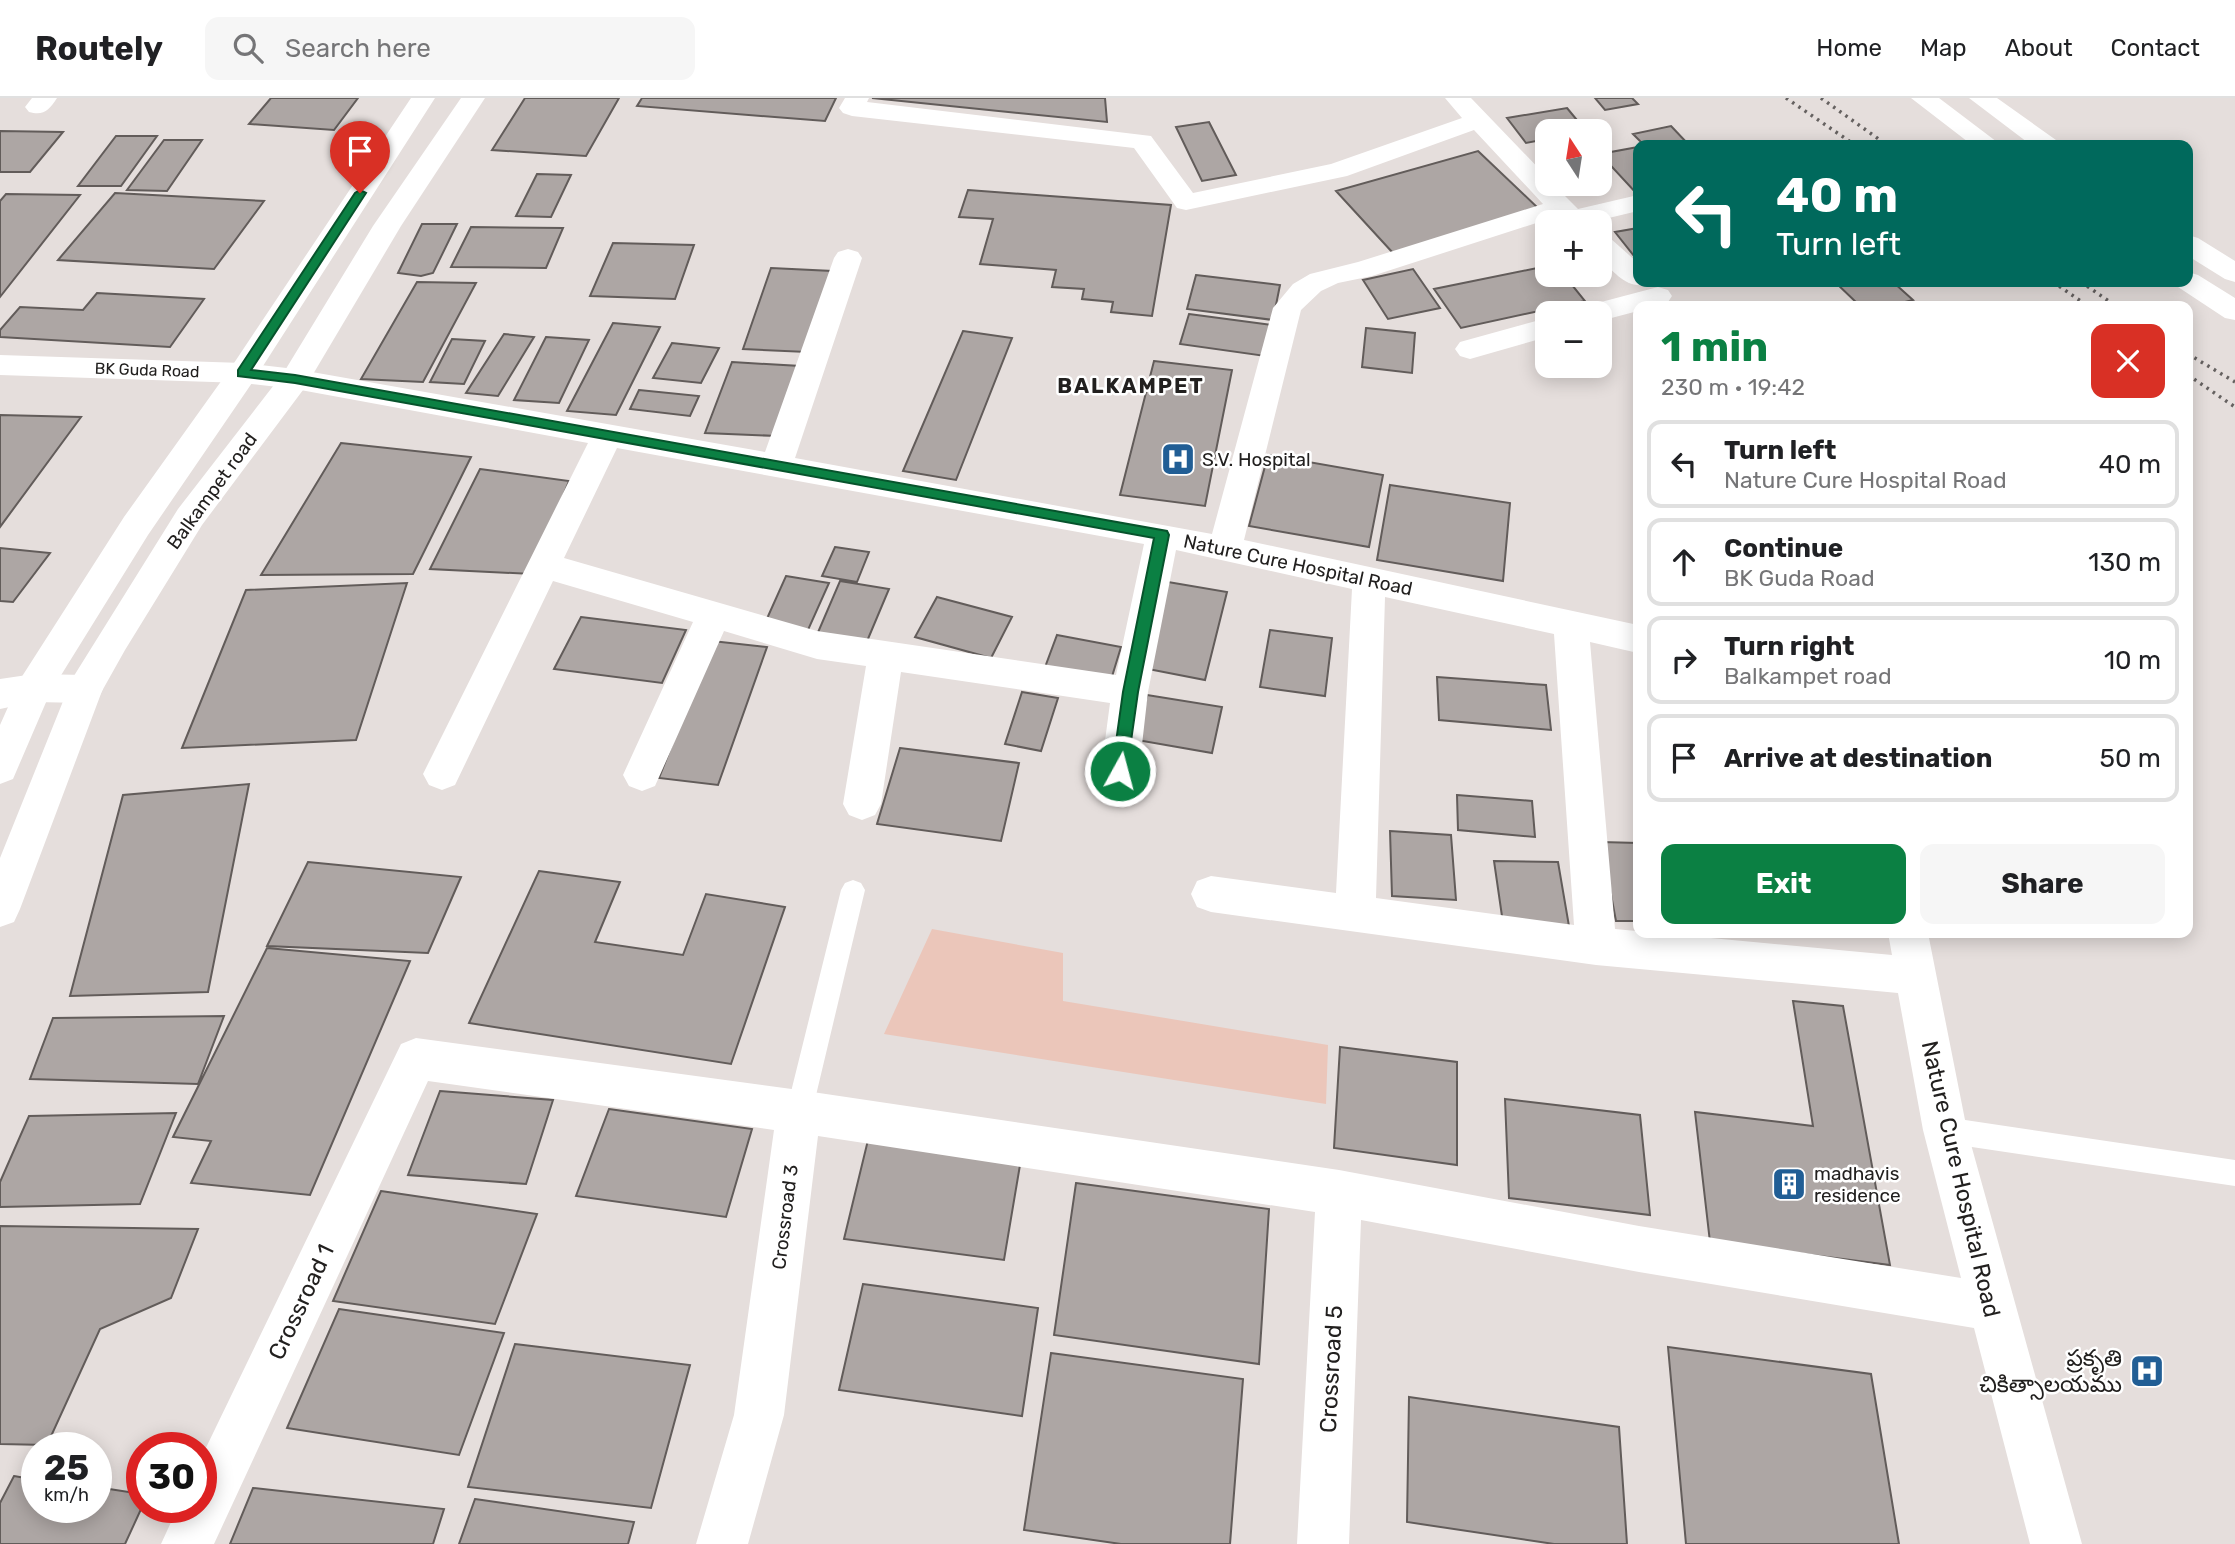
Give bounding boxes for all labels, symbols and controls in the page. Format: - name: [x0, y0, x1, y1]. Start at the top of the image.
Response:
- search box: [205, 17, 695, 80]
- text: Routely: [35, 29, 163, 68]
- icon: search: [229, 29, 267, 67]
- text: Search here: [285, 33, 431, 64]
- text: Home: [1816, 34, 1882, 62]
- text: Map: [1920, 34, 1967, 62]
- text: About: [2005, 34, 2073, 62]
- text: Contact: [2111, 34, 2200, 62]
- north arrow: [1535, 119, 1612, 196]
- map controls: [1535, 119, 1612, 378]
- pin: [330, 121, 390, 193]
- icon: arrive: [341, 132, 379, 170]
- text: 40 m: [1776, 166, 1898, 224]
- icon: left: [1661, 168, 1752, 259]
- button: +: [1535, 210, 1612, 287]
- text: Turn left: [1776, 225, 1901, 263]
- button: −: [1535, 301, 1612, 378]
- text: 1 min: [1661, 322, 1768, 372]
- button: close: [2091, 324, 2165, 398]
- street label: BK Guda Road: [94, 359, 200, 381]
- district label: BALKAMPET: [1057, 373, 1205, 398]
- text: 230 m · 19:42: [1661, 373, 1805, 401]
- street label: Balkampet road: [162, 428, 262, 554]
- text: Turn left: [1724, 435, 1836, 466]
- hospital icon: S.V. Hospital: [1159, 440, 1197, 478]
- icon: left: [1665, 445, 1703, 483]
- place label: S.V. Hospital: [1202, 448, 1311, 471]
- text: 40 m: [2099, 449, 2161, 480]
- text: Nature Cure Hospital Road: [1724, 466, 2007, 494]
- street label: Nature Cure Hospital Road: [1181, 529, 1415, 601]
- text: Continue: [1724, 533, 1843, 564]
- icon: ahead: [1665, 543, 1703, 581]
- text: 130 m: [2088, 547, 2161, 578]
- text: BK Guda Road: [1724, 564, 1875, 592]
- text: Turn right: [1724, 631, 1854, 662]
- icon: right: [1665, 641, 1703, 679]
- text: 10 m: [2104, 645, 2161, 676]
- text: Balkampet road: [1724, 662, 1892, 690]
- position arrow: [1083, 734, 1157, 808]
- icon: arrive: [1665, 739, 1703, 777]
- text: Arrive at destination: [1724, 743, 1992, 774]
- text: 50 m: [2100, 743, 2161, 774]
- button: Exit: [1661, 844, 1906, 924]
- button: Share: [1920, 844, 2165, 924]
- street label: Nature Cure Hospital Road: [1916, 1038, 2006, 1320]
- place label: madhavis residence: [1814, 1162, 1901, 1207]
- street label: Crossroad 3: [767, 1163, 803, 1271]
- building icon: madhavis residence: [1770, 1165, 1808, 1203]
- street label: Crossroad 1: [262, 1240, 340, 1364]
- street label: Crossroad 5: [1314, 1304, 1348, 1434]
- place label: ప్రకృతి చికిత్సాలయము: [1979, 1344, 2122, 1400]
- hospital icon: ప్రకృతి చికిత్సాలయము: [2128, 1352, 2166, 1390]
- speed limit sign: 30: [126, 1432, 217, 1523]
- text: 25: [44, 1447, 89, 1489]
- text: km/h: [44, 1484, 89, 1506]

